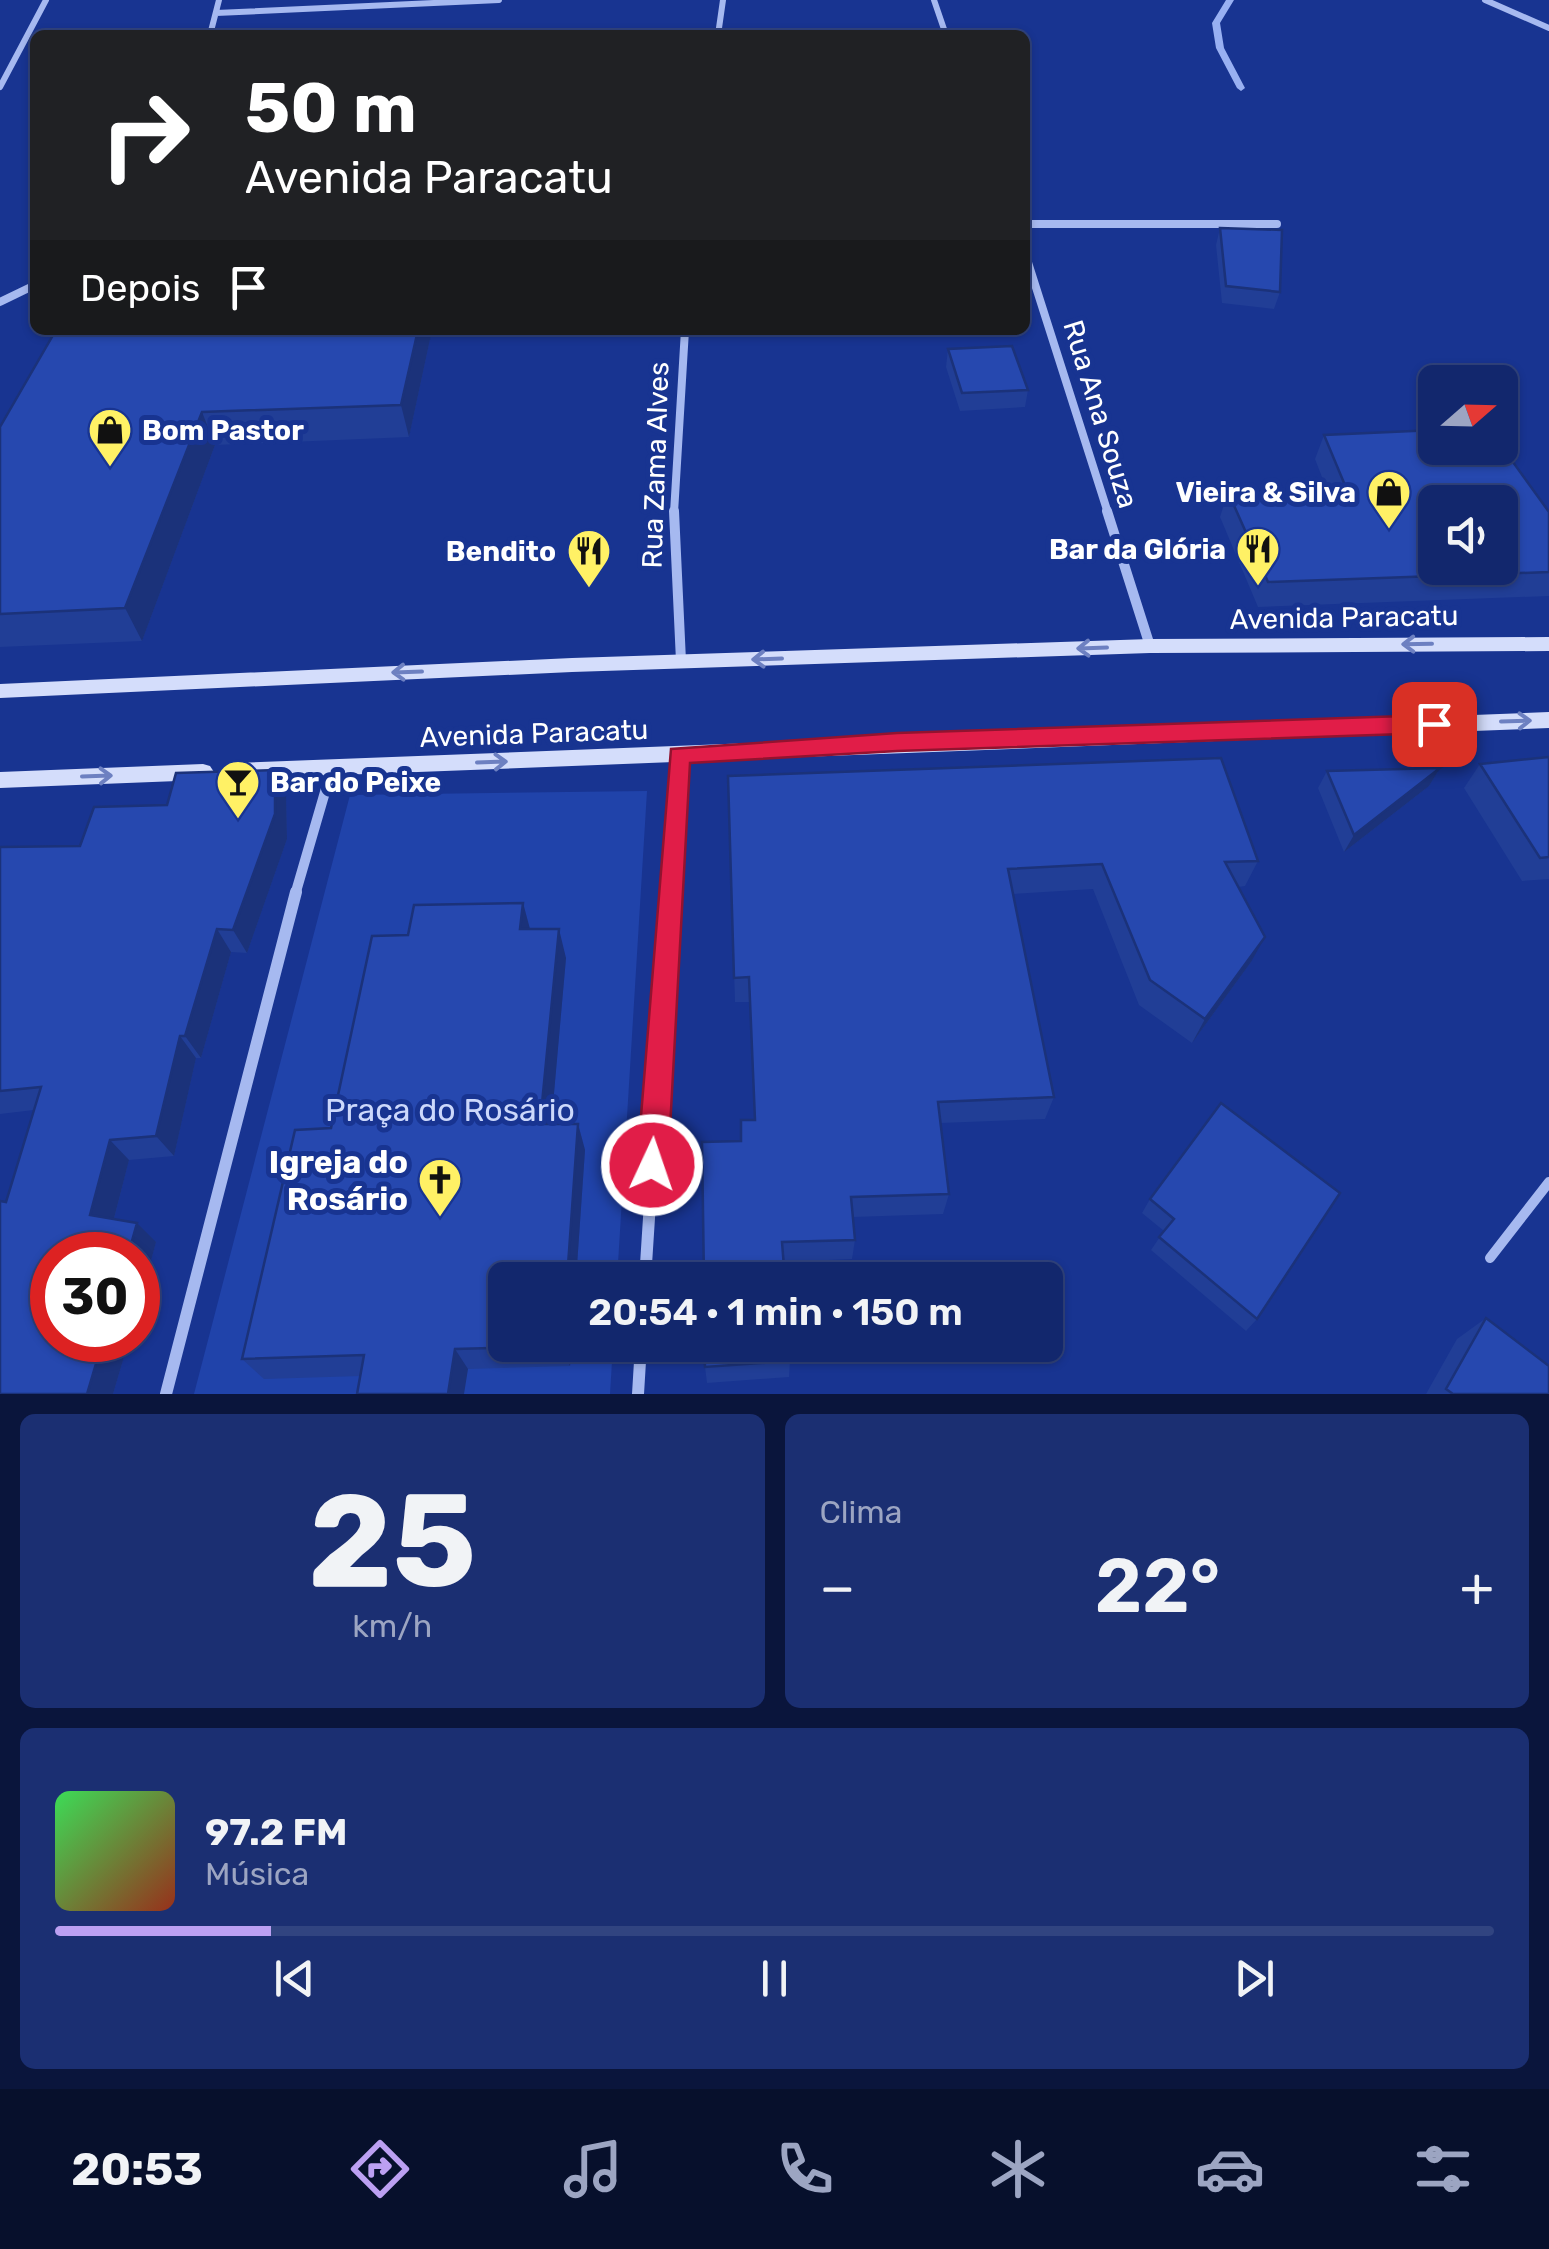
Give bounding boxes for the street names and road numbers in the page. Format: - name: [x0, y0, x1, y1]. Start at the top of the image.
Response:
- street label: Rua Ana Souza: [1056, 316, 1145, 512]
- street label: Rua Zama Alves: [635, 361, 676, 569]
- street label: Avenida Paracatu: [1229, 599, 1459, 636]
- street label: Avenida Paracatu: [419, 713, 649, 754]

